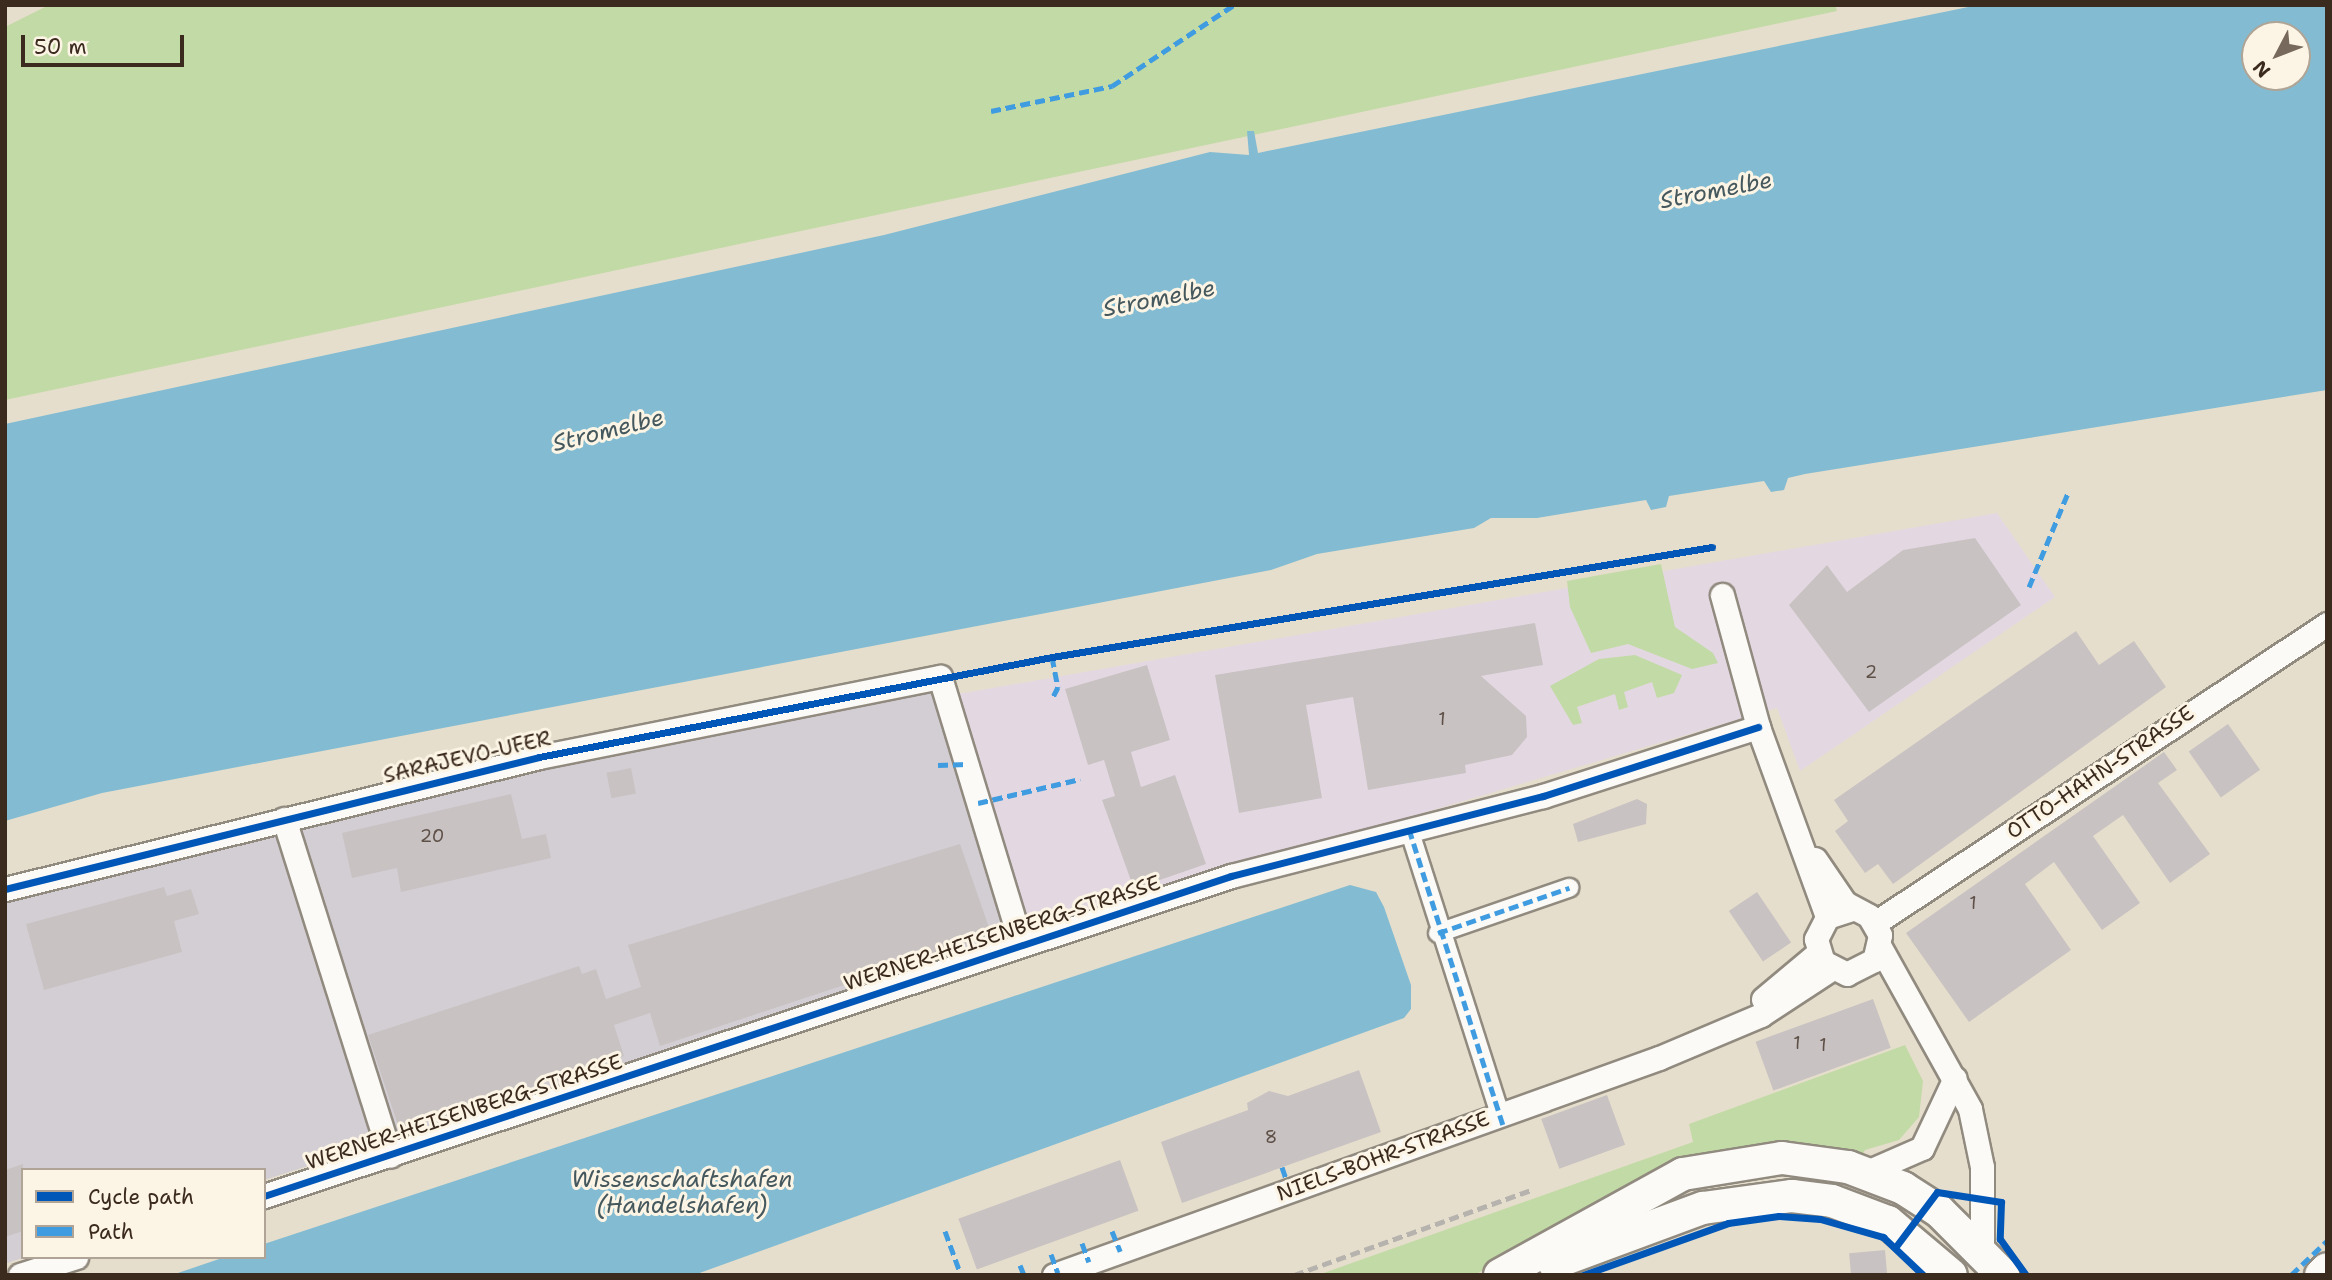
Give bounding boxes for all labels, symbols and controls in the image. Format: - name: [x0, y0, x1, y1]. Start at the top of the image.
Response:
- scale bar: [24, 21, 187, 65]
- north arrow: [2241, 21, 2311, 91]
- text: 50 m: [34, 33, 87, 61]
- text: N: [2247, 55, 2276, 83]
- water label: Stromelbe: [1658, 166, 1774, 214]
- water label: Stromelbe: [1101, 274, 1217, 322]
- water label: Stromelbe: [549, 403, 667, 457]
- house number: 2: [1865, 661, 1877, 683]
- street label: OTTO-HAHN-STRASSE: [2002, 700, 2198, 844]
- house number: 1: [1438, 708, 1446, 730]
- street label: SARAJEVO-UFER: [381, 725, 553, 789]
- house number: 20: [420, 825, 444, 847]
- street label: WERNER-HEISENBERG-STRASSE: [841, 870, 1163, 996]
- house number: 1: [1969, 892, 1977, 914]
- house number: 1: [1793, 1032, 1801, 1054]
- house number: 1: [1819, 1034, 1827, 1056]
- street label: WERNER-HEISENBERG-STRASSE: [303, 1049, 625, 1175]
- street label: NIELS-BOHR-STRASSE: [1273, 1106, 1493, 1206]
- house number: 8: [1265, 1126, 1277, 1148]
- water label: Wissenschaftshafen (Handelshafen): [571, 1165, 793, 1219]
- legend: [21, 1168, 266, 1259]
- text: Cycle path: [88, 1183, 194, 1211]
- text: Path: [88, 1218, 134, 1246]

